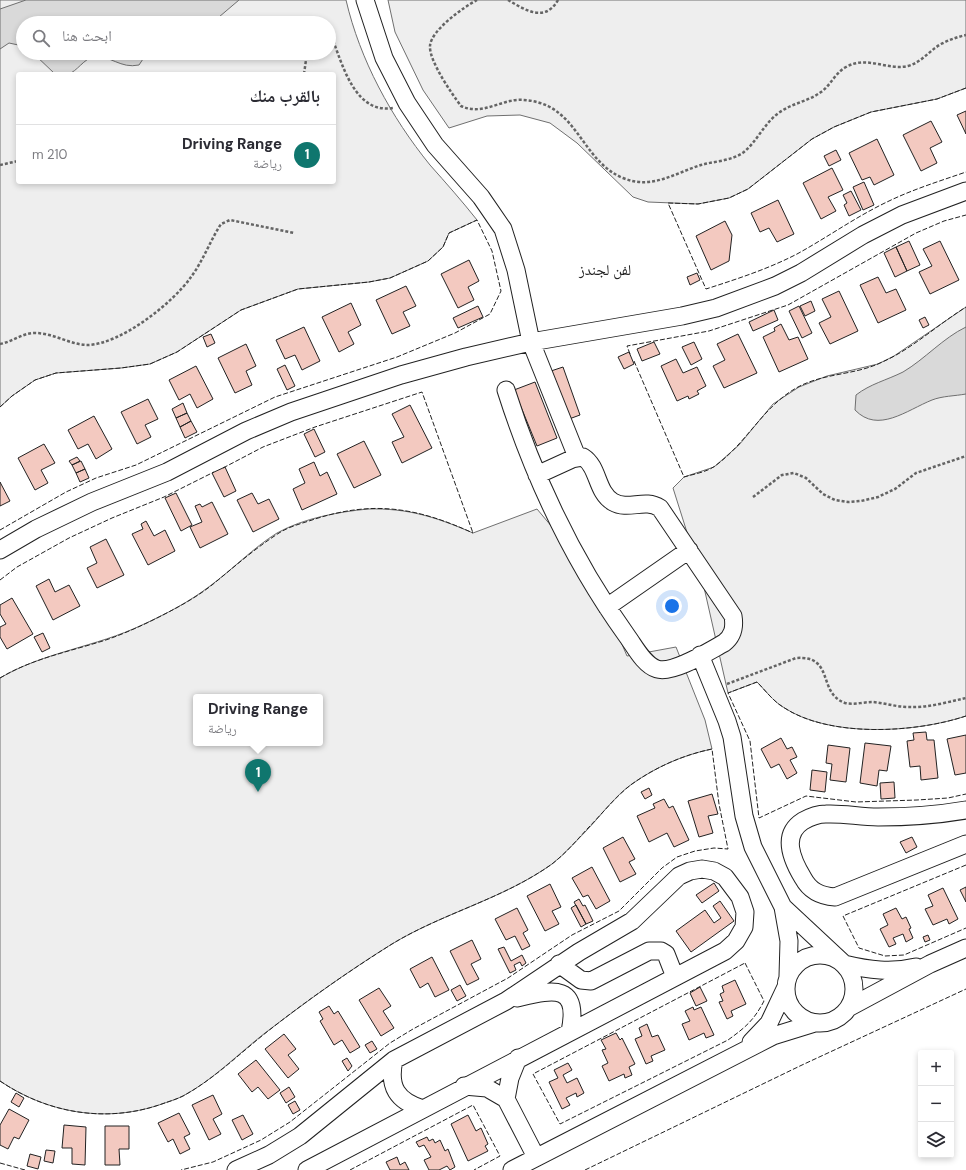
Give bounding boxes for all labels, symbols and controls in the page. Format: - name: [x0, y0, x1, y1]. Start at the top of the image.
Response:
- search box: [16, 16, 336, 60]
- text: ابحث هنا: [62, 26, 112, 46]
- icon: search: [30, 27, 52, 49]
- text: بالقرب منك: [250, 85, 320, 107]
- text: Driving Range: [182, 134, 282, 154]
- text: 210 m: [32, 146, 68, 163]
- text: 1: [305, 146, 309, 163]
- text: رياضة: [253, 155, 282, 172]
- district label: لفن لجندز: [578, 260, 631, 280]
- your location: [662, 596, 682, 616]
- popup: [193, 694, 323, 746]
- text: Driving Range: [208, 699, 308, 719]
- text: رياضة: [208, 720, 237, 737]
- pin: 1: [245, 759, 271, 792]
- map controls: [918, 1050, 954, 1158]
- button: +: [918, 1050, 954, 1086]
- button: −: [918, 1086, 954, 1122]
- button: layers: [918, 1122, 954, 1158]

